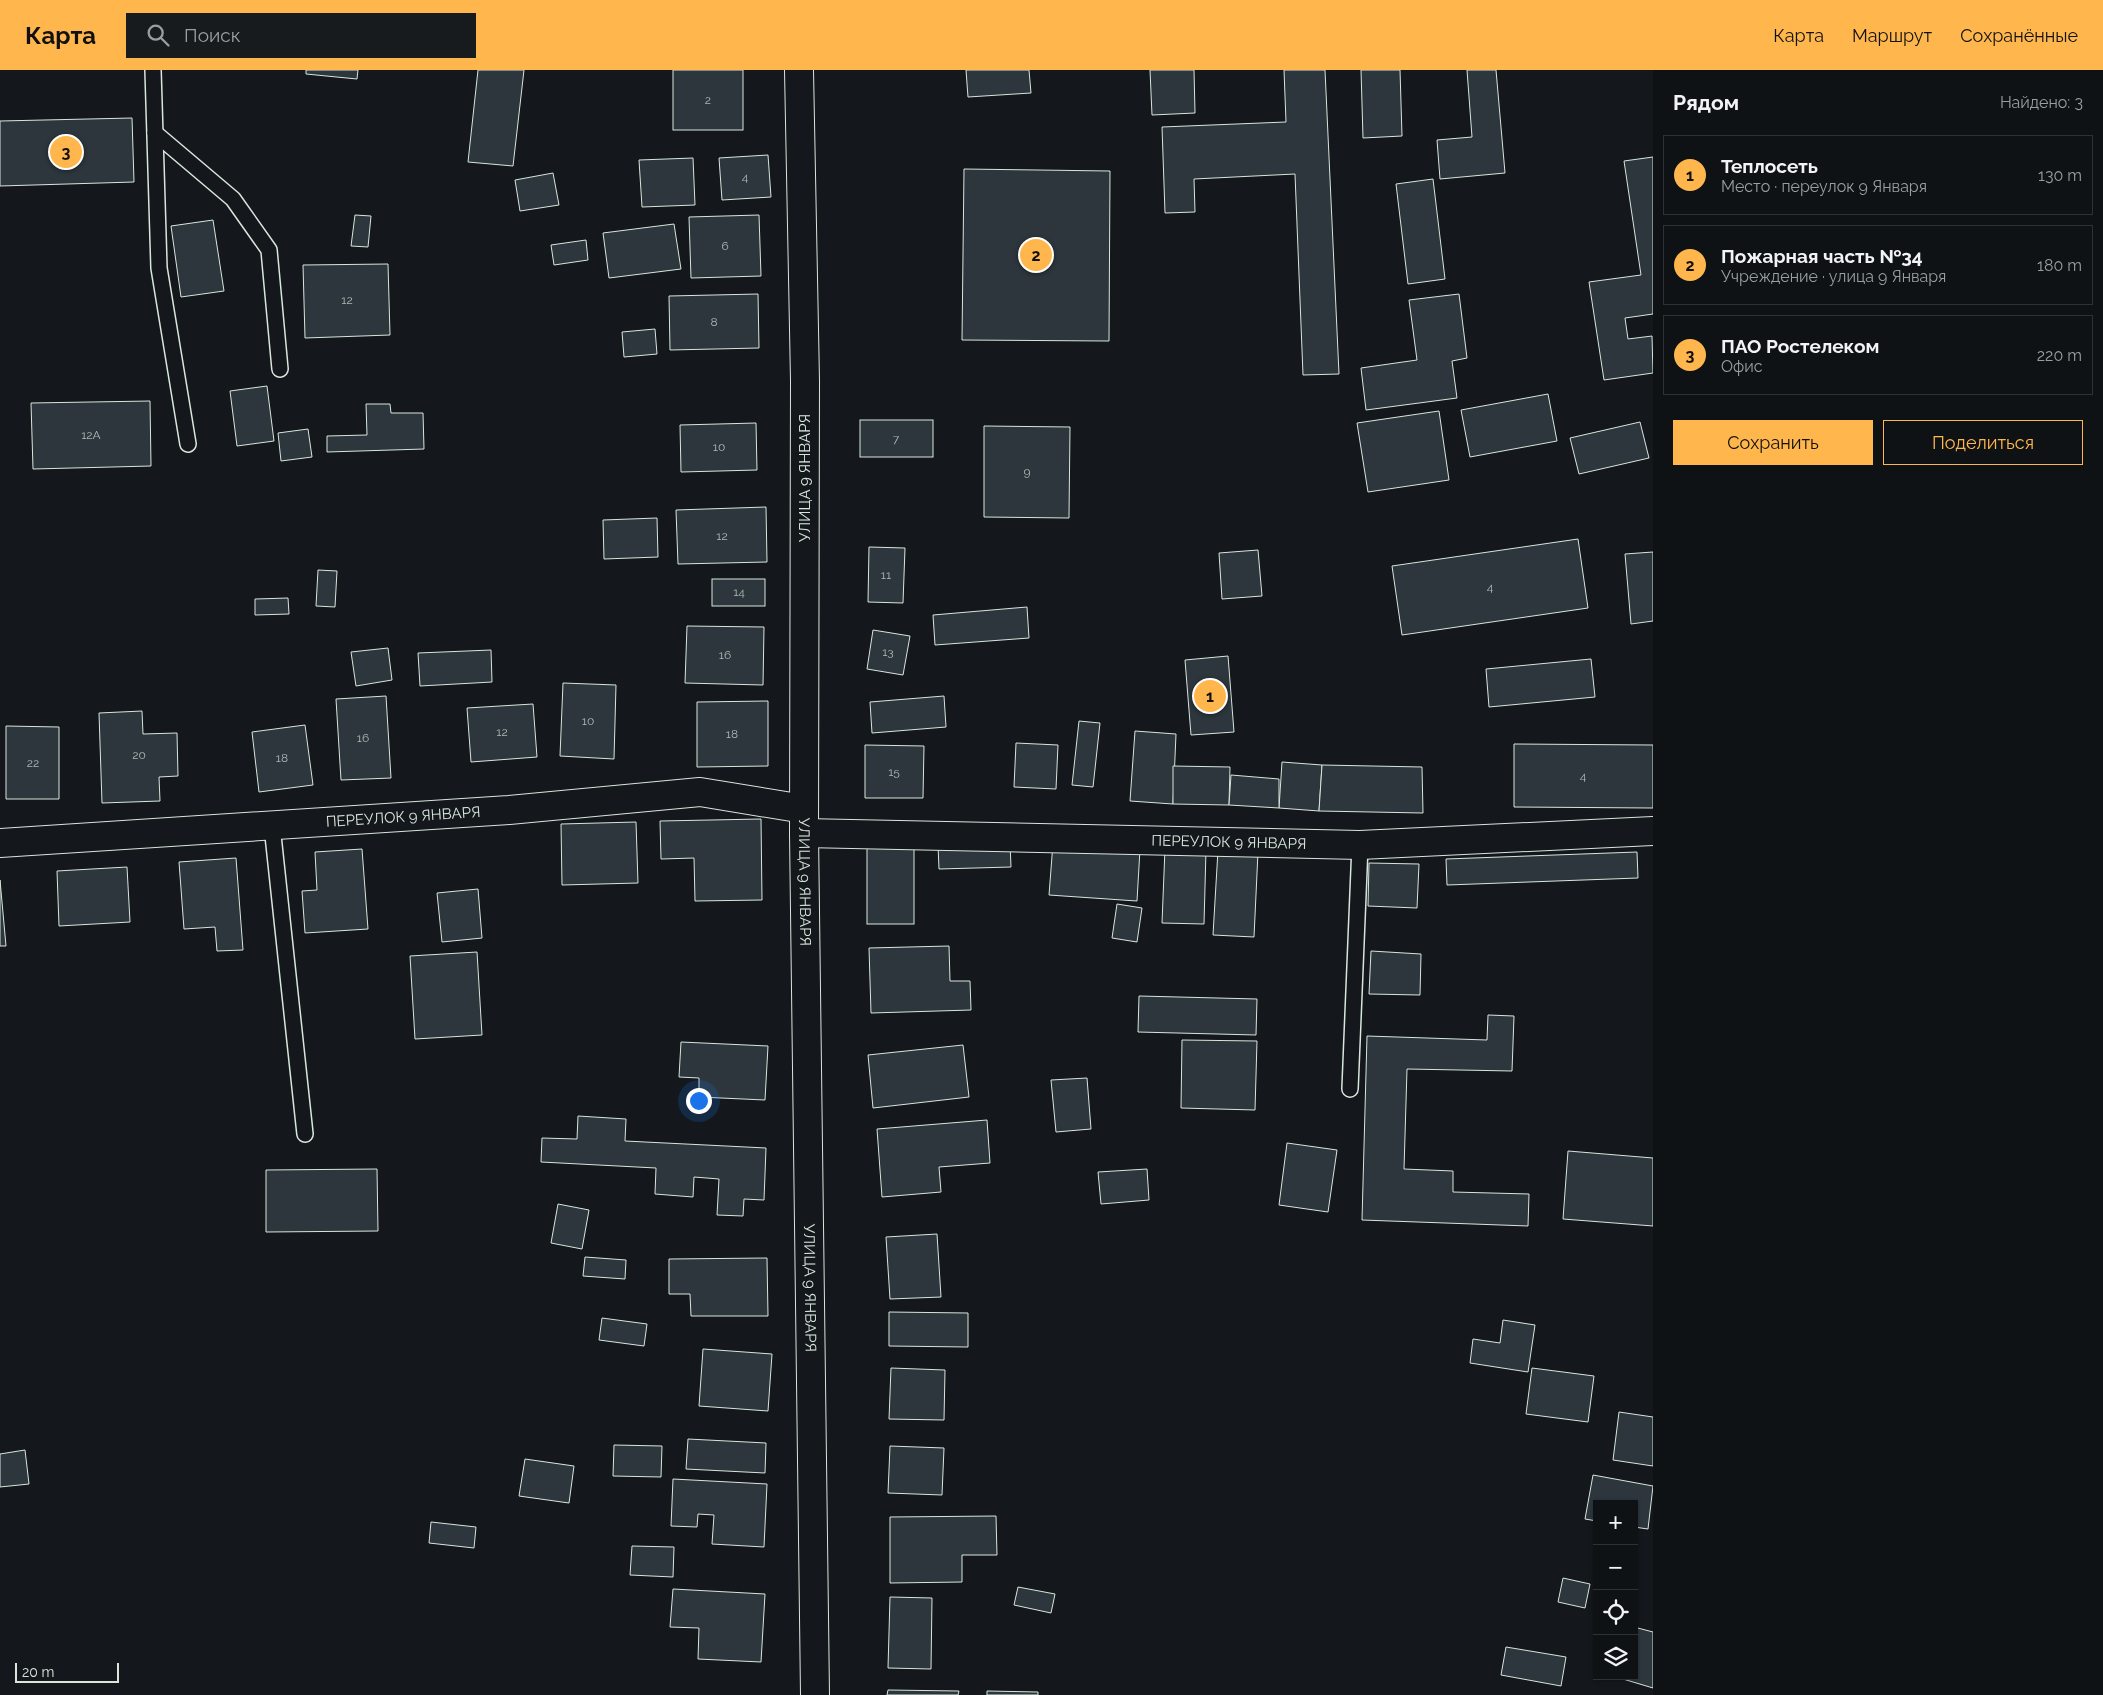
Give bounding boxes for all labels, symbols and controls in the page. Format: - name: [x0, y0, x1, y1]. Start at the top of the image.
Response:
- search box: [126, 13, 476, 58]
- text: Карта: [25, 21, 96, 50]
- icon: search: [144, 21, 172, 49]
- text: Поиск: [184, 24, 241, 46]
- text: Карта: [1773, 25, 1824, 46]
- text: Маршрут: [1852, 25, 1932, 46]
- text: Сохранённые: [1960, 25, 2078, 46]
- text: Рядом: [1673, 90, 1739, 115]
- house number: 2: [705, 93, 711, 107]
- text: Найдено: 3: [2000, 93, 2083, 112]
- pin: 3: [50, 133, 82, 171]
- text: Теплосеть: [1721, 155, 1818, 177]
- text: 1: [1686, 166, 1694, 185]
- text: 130 m: [2038, 166, 2082, 185]
- house number: 4: [742, 170, 749, 184]
- text: Место · переулок 9 Января: [1721, 177, 1927, 196]
- pin: 2: [1020, 236, 1052, 274]
- house number: 6: [721, 239, 729, 253]
- text: Пожарная часть №34: [1721, 245, 1923, 267]
- text: 2: [1685, 256, 1695, 275]
- text: 180 m: [2037, 256, 2082, 275]
- text: Учреждение · улица 9 Января: [1721, 267, 1946, 286]
- house number: 12: [341, 293, 353, 307]
- house number: 8: [710, 315, 718, 329]
- text: ПАО Ростелеком: [1721, 335, 1879, 357]
- text: 3: [1686, 346, 1694, 365]
- text: 220 m: [2037, 346, 2082, 365]
- text: Офис: [1721, 357, 1762, 376]
- street label: УЛИЦА 9 ЯНВАРЯ: [796, 414, 814, 542]
- button: Сохранить: [1673, 420, 1873, 465]
- button: Поделиться: [1883, 420, 2083, 465]
- house number: 12А: [81, 428, 101, 442]
- house number: 7: [893, 432, 900, 446]
- house number: 10: [713, 440, 725, 454]
- house number: 9: [1023, 465, 1031, 479]
- house number: 12: [716, 529, 728, 543]
- house number: 11: [881, 568, 891, 582]
- house number: 4: [1487, 580, 1494, 594]
- house number: 14: [733, 585, 745, 599]
- house number: 13: [882, 645, 894, 659]
- house number: 16: [719, 648, 731, 662]
- pin: 1: [1194, 677, 1226, 715]
- house number: 10: [582, 714, 594, 728]
- house number: 12: [496, 725, 508, 739]
- house number: 18: [726, 727, 738, 741]
- house number: 16: [357, 731, 369, 745]
- house number: 20: [132, 748, 146, 762]
- house number: 18: [276, 751, 288, 765]
- house number: 22: [27, 756, 39, 770]
- house number: 15: [888, 765, 900, 779]
- house number: 4: [1580, 769, 1587, 783]
- street label: ПЕРЕУЛОК 9 ЯНВАРЯ: [325, 803, 481, 831]
- street label: УЛИЦА 9 ЯНВАРЯ: [795, 818, 814, 946]
- street label: ПЕРЕУЛОК 9 ЯНВАРЯ: [1151, 832, 1307, 853]
- your location: [686, 1088, 712, 1114]
- street label: УЛИЦА 9 ЯНВАРЯ: [800, 1224, 820, 1352]
- map controls: [1593, 1500, 1638, 1680]
- button: +: [1593, 1500, 1638, 1545]
- button: −: [1593, 1545, 1638, 1590]
- button: locate: [1593, 1590, 1638, 1635]
- button: layers: [1593, 1635, 1638, 1680]
- scale bar: [15, 1660, 119, 1683]
- text: 20 m: [22, 1664, 54, 1680]

